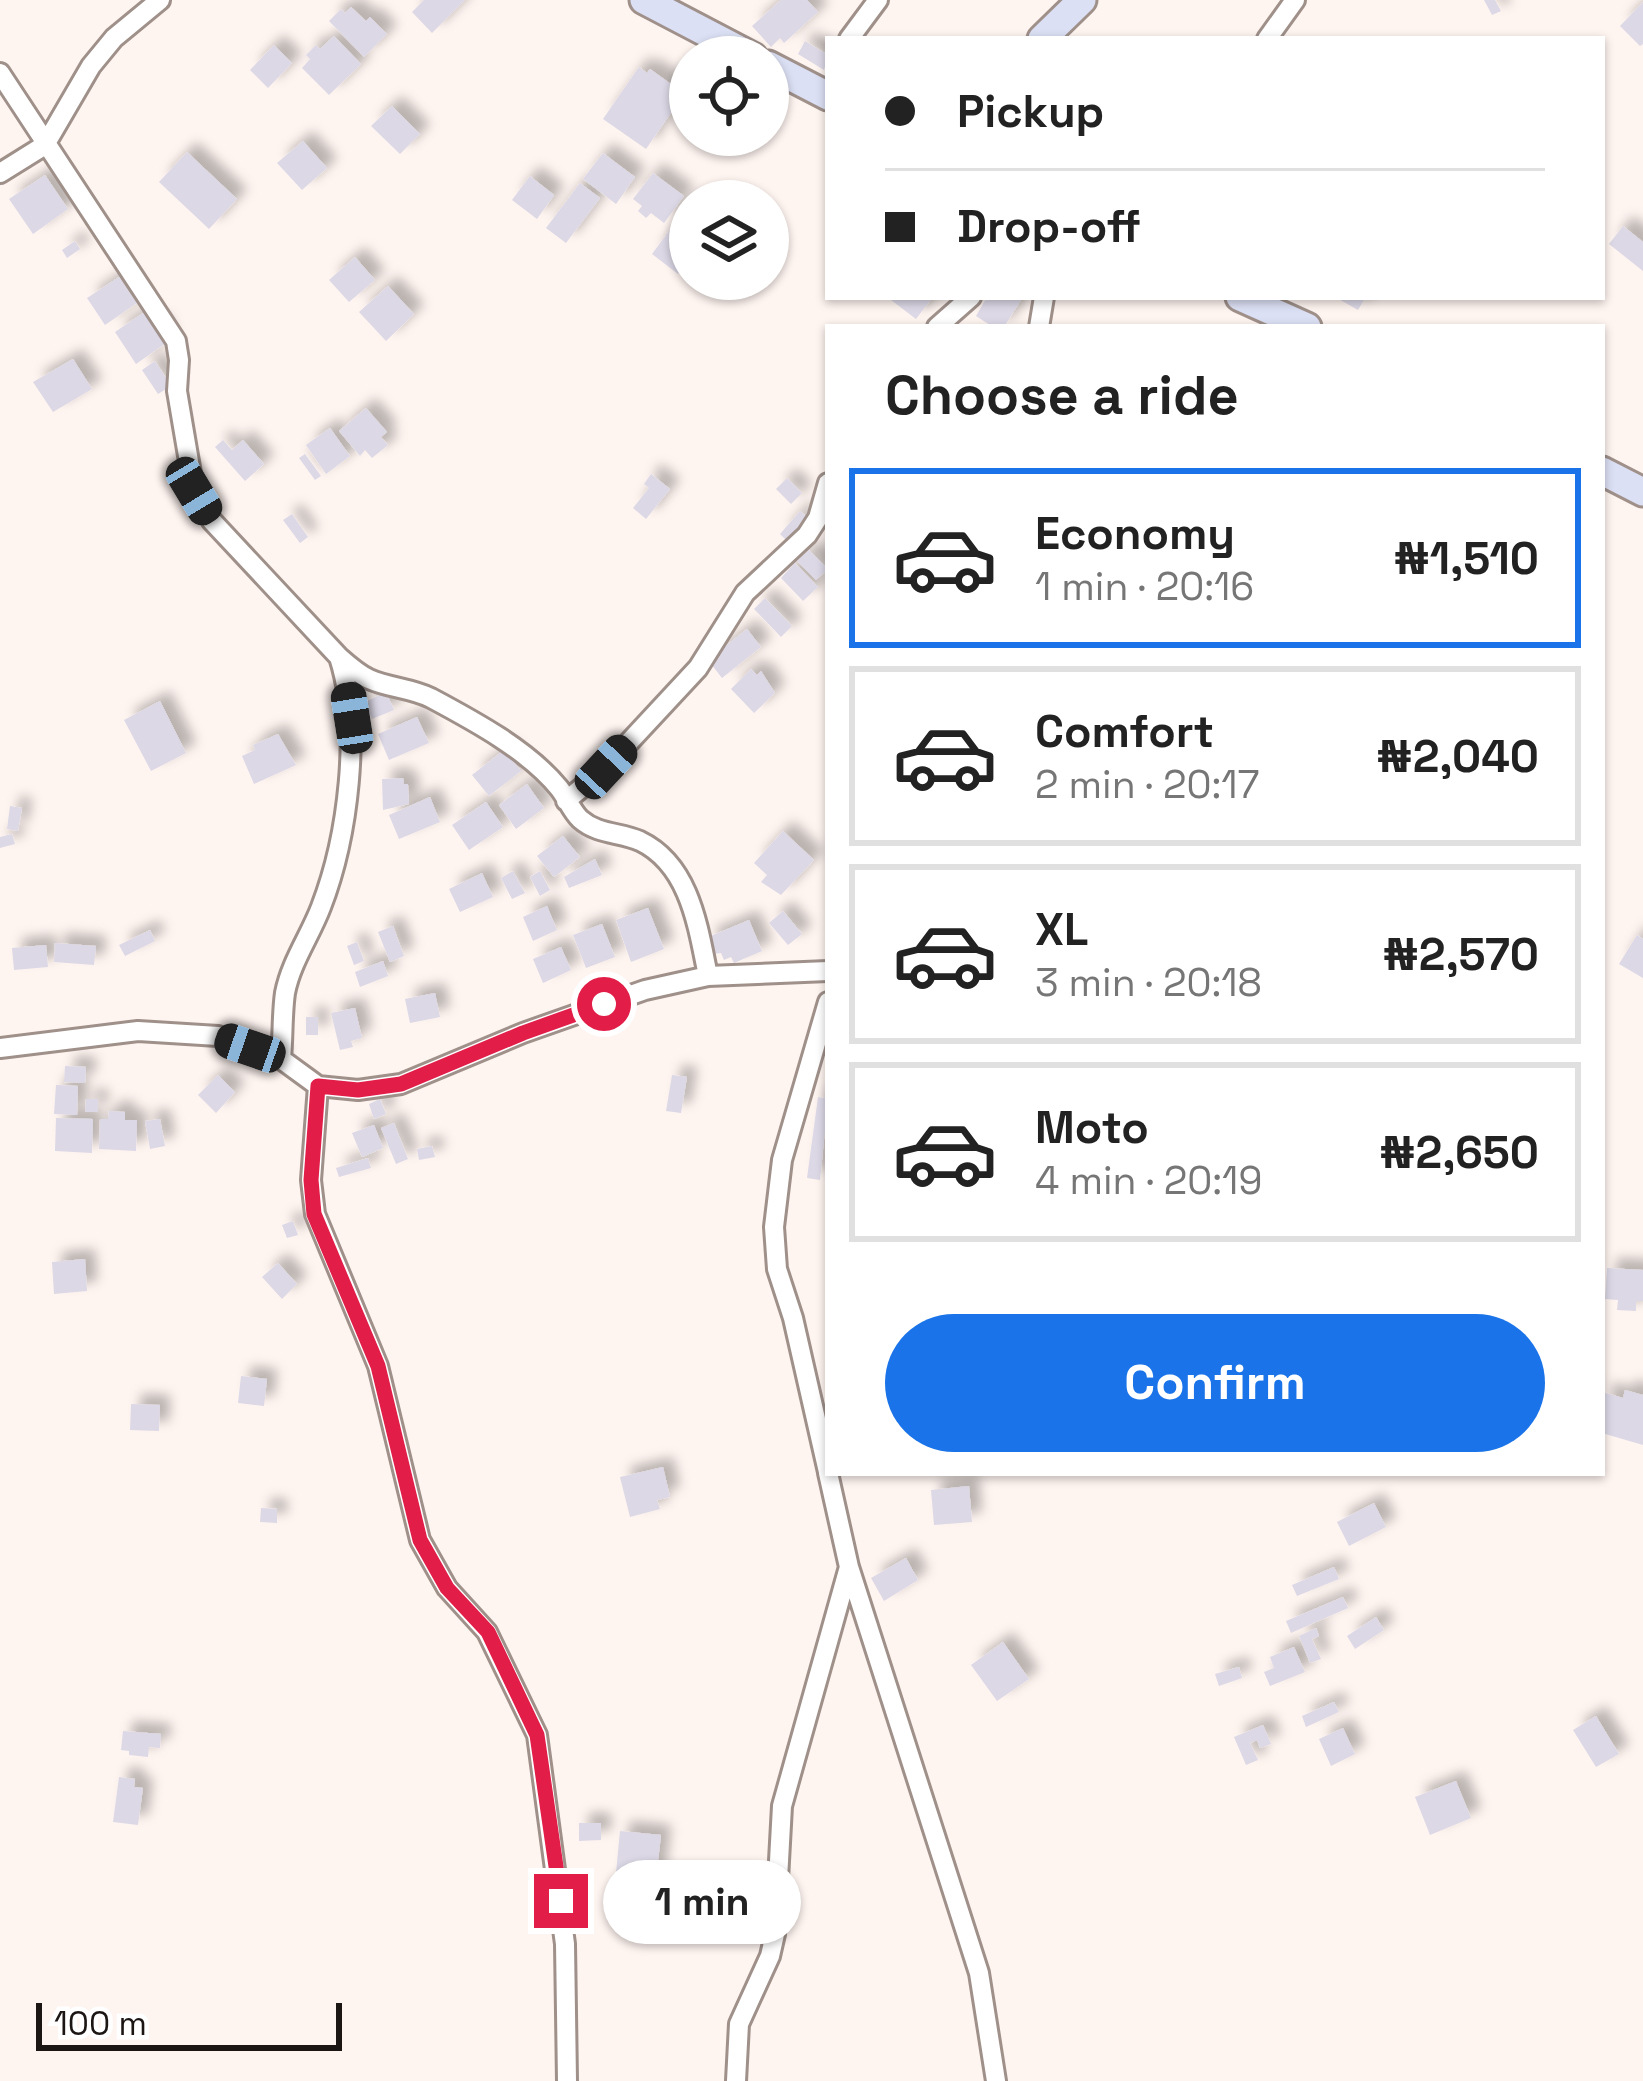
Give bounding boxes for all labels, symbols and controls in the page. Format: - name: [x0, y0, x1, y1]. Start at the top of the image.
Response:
- map controls: [669, 36, 789, 300]
- button: locate: [669, 36, 789, 156]
- text: Pickup: [957, 83, 1104, 140]
- button: layers: [669, 180, 789, 300]
- text: Drop-off: [957, 198, 1141, 255]
- text: Choose a ride: [885, 361, 1239, 430]
- car: [160, 451, 228, 531]
- icon: car: [891, 504, 999, 612]
- text: Economy: [1035, 505, 1235, 562]
- text: ₦1,510: [1393, 530, 1539, 587]
- text: 1 min · 20:16: [1035, 562, 1254, 611]
- car: [329, 680, 375, 756]
- icon: car: [891, 702, 999, 810]
- text: Comfort: [1035, 703, 1214, 760]
- car: [568, 728, 644, 806]
- text: ₦2,040: [1376, 728, 1539, 785]
- text: 2 min · 20:17: [1035, 760, 1260, 809]
- icon: car: [891, 900, 999, 1008]
- text: XL: [1035, 901, 1088, 958]
- text: ₦2,570: [1382, 926, 1539, 983]
- text: 3 min · 20:18: [1035, 958, 1262, 1007]
- route start: [577, 977, 631, 1031]
- car: [210, 1019, 290, 1077]
- icon: car: [891, 1098, 999, 1206]
- text: Moto: [1035, 1099, 1149, 1156]
- text: ₦2,650: [1379, 1124, 1539, 1181]
- text: 4 min · 20:19: [1035, 1156, 1262, 1205]
- button: Confirm: [885, 1314, 1545, 1452]
- callout: 1 min: [603, 1859, 801, 1943]
- route end: [534, 1874, 588, 1928]
- text: 1 min: [654, 1877, 750, 1926]
- scale bar: [36, 1997, 342, 2050]
- text: 100 m: [54, 2003, 147, 2045]

